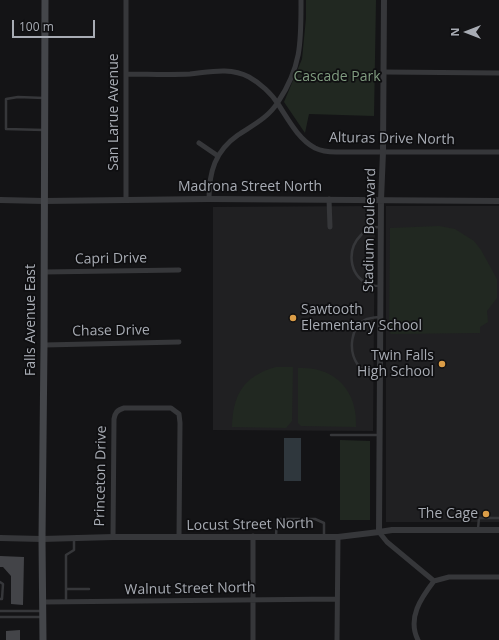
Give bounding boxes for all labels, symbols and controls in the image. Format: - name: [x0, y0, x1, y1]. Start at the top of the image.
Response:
- scale bar: [14, 12, 97, 38]
- north arrow: [447, 12, 487, 52]
- text: 100 m: [19, 18, 54, 35]
- text: N: [447, 28, 462, 36]
- street label: San Larue Avenue: [106, 53, 122, 171]
- park label: Cascade Park: [293, 69, 381, 85]
- street label: Alturas Drive North: [329, 130, 455, 148]
- street label: Stadium Boulevard: [361, 168, 379, 292]
- street label: Madrona Street North: [178, 179, 322, 195]
- street label: Capri Drive: [75, 250, 147, 268]
- street label: Falls Avenue East: [23, 264, 39, 376]
- place label: Sawtooth Elementary School: [301, 302, 422, 334]
- marker: Sawtooth Elementary School: [288, 313, 298, 323]
- street label: Chase Drive: [72, 322, 150, 340]
- place label: Twin Falls High School: [357, 348, 434, 380]
- marker: Twin Falls High School: [437, 359, 447, 369]
- street label: Princeton Drive: [92, 425, 110, 527]
- place label: The Cage: [418, 506, 478, 522]
- marker: The Cage: [481, 509, 491, 519]
- street label: Locust Street North: [186, 515, 314, 535]
- street label: Walnut Street North: [124, 579, 256, 599]

